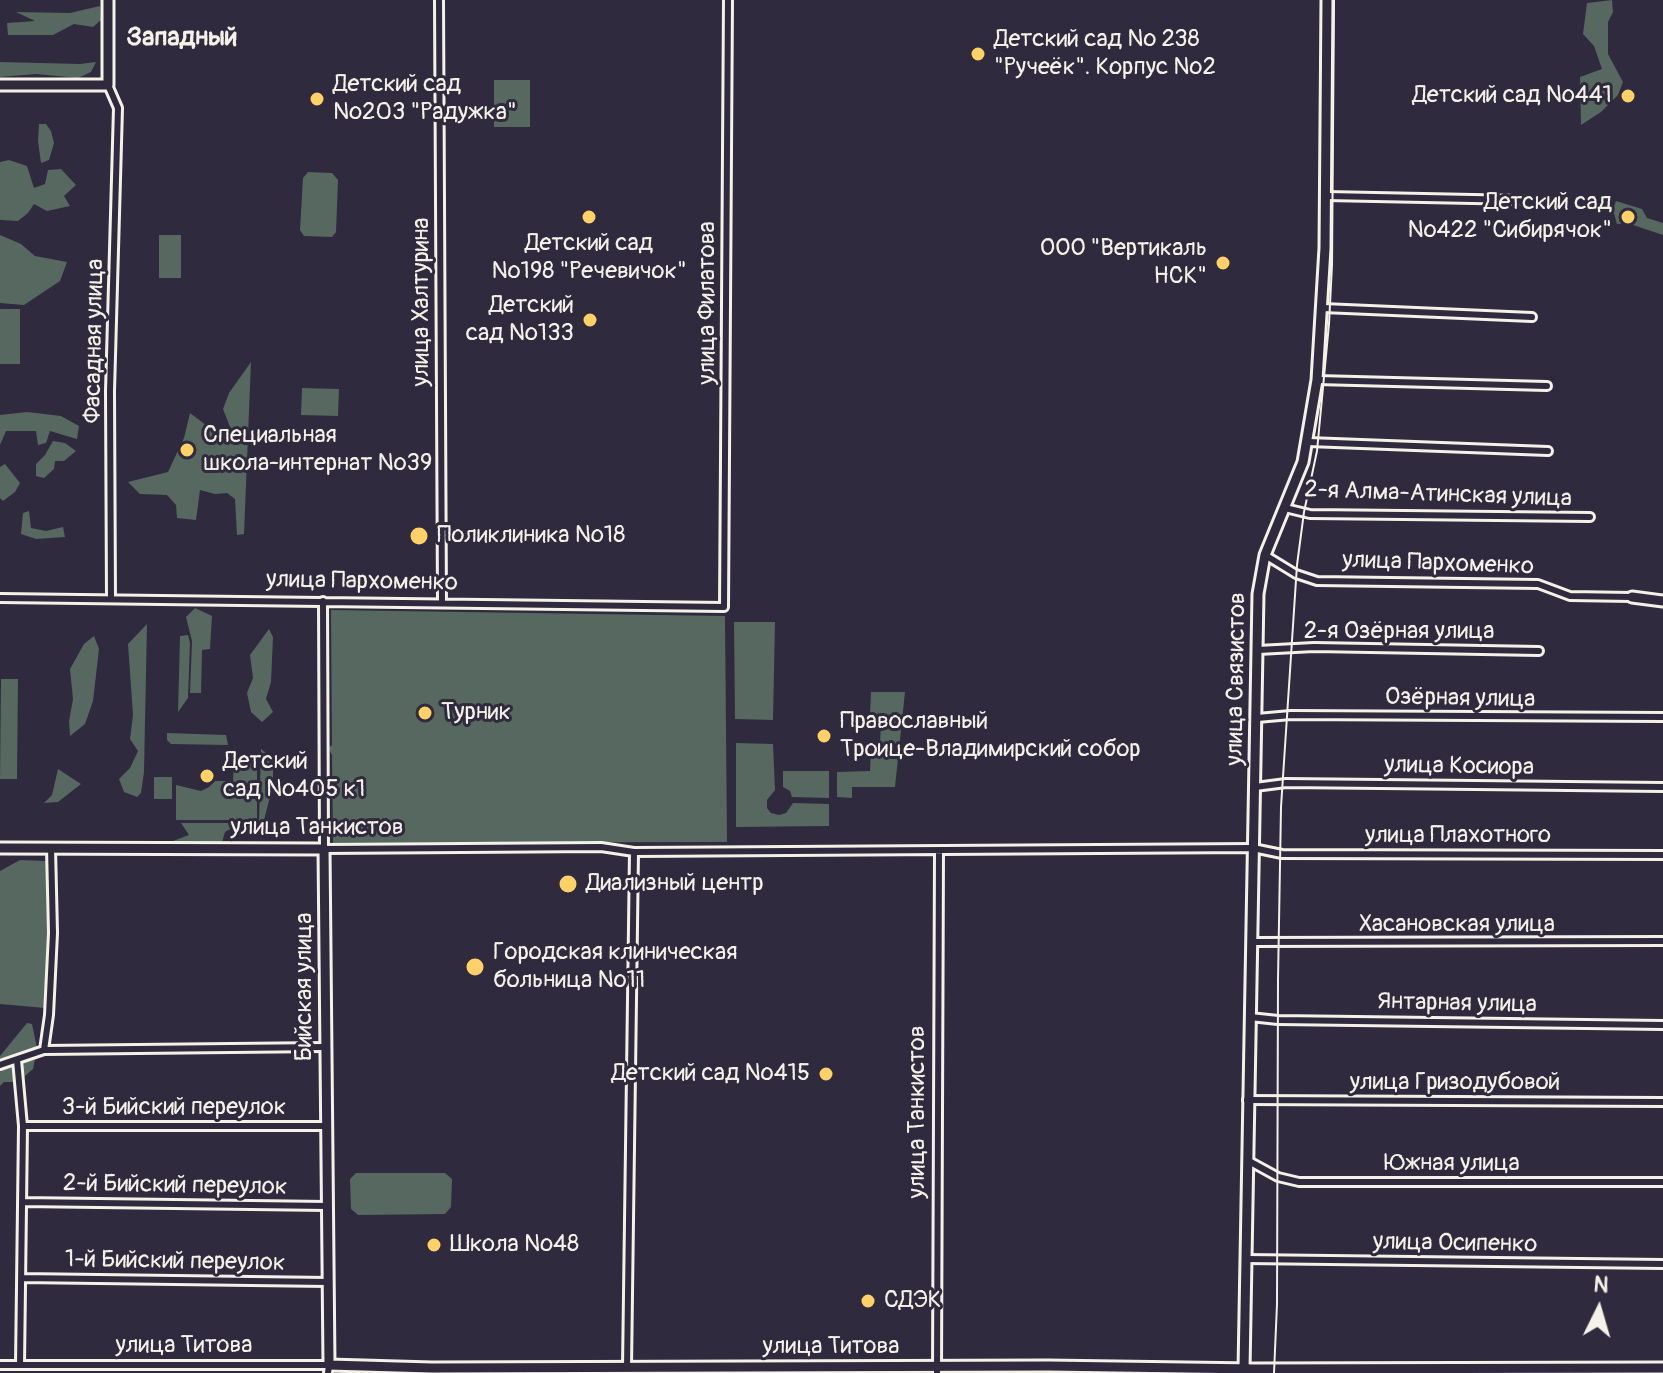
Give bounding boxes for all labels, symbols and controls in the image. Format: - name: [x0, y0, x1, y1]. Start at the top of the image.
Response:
- district label: Западный: [127, 22, 237, 54]
- place label: Детский сад № 238 "Ручеёк". Корпус №2: [994, 26, 1216, 82]
- marker: Детский сад № 238 "Ручеёк". Корпус №2: [969, 45, 987, 63]
- place label: Детский сад №203 "Радужка": [333, 71, 517, 127]
- place label: Детский сад №441: [1412, 82, 1612, 110]
- marker: Детский сад №441: [1619, 87, 1637, 105]
- marker: Детский сад №203 "Радужка": [308, 90, 326, 108]
- place label: Детский сад №422 "Сибирячок": [1407, 189, 1612, 245]
- marker: Детский сад №198 "Речевичок": [580, 208, 598, 226]
- marker: Детский сад №422 "Сибирячок": [1619, 208, 1637, 226]
- street label: улица Халтурина: [408, 217, 436, 387]
- street label: улица Филатова: [694, 221, 722, 385]
- place label: Детский сад №198 "Речевичок": [491, 230, 687, 286]
- place label: ООО "Вертикаль НСК": [1040, 235, 1207, 291]
- marker: ООО "Вертикаль НСК": [1214, 254, 1232, 272]
- street label: Фасадная улица: [79, 259, 111, 423]
- place label: Детский сад №133: [466, 292, 574, 348]
- marker: Детский сад №133: [581, 311, 599, 329]
- place label: Специальная школа-интернат №39: [203, 422, 432, 478]
- marker: Специальная школа-интернат №39: [178, 441, 196, 459]
- street label: 2-я Алма-Атинская улица: [1304, 476, 1572, 514]
- place label: Поликлиника №18: [437, 522, 625, 550]
- marker: Поликлиника №18: [408, 525, 430, 547]
- street label: улица Пархоменко: [1342, 546, 1534, 582]
- street label: улица Пархоменко: [266, 566, 458, 598]
- street label: улица Связистов: [1221, 592, 1253, 766]
- street label: 2-я Озёрная улица: [1304, 618, 1494, 646]
- street label: Озёрная улица: [1385, 683, 1535, 715]
- place label: Турник: [441, 699, 511, 727]
- marker: Турник: [416, 704, 434, 722]
- place label: Православный Троице-Владимирский собор: [840, 708, 1141, 764]
- marker: Православный Троице-Владимирский собор: [815, 727, 833, 745]
- place label: Детский сад №405 к1: [223, 748, 365, 804]
- street label: улица Косиора: [1384, 751, 1534, 783]
- marker: Детский сад №405 к1: [198, 767, 216, 785]
- street label: улица Танкистов: [231, 814, 403, 842]
- street label: улица Плахотного: [1365, 822, 1551, 850]
- place label: Диализный центр: [586, 870, 763, 898]
- marker: Диализный центр: [557, 873, 579, 895]
- street label: Хасановская улица: [1359, 911, 1555, 939]
- street label: Бийская улица: [291, 913, 319, 1061]
- place label: Городская клиническая больница №11: [493, 939, 738, 995]
- marker: Городская клиническая больница №11: [464, 956, 486, 978]
- street label: Янтарная улица: [1377, 988, 1537, 1020]
- street label: улица Танкистов: [904, 1026, 932, 1198]
- place label: Детский сад №415: [611, 1060, 810, 1088]
- marker: Детский сад №415: [817, 1065, 835, 1083]
- street label: улица Гризодубовой: [1350, 1069, 1560, 1097]
- street label: 3-й Бийский переулок: [62, 1094, 286, 1122]
- street label: Южная улица: [1384, 1150, 1520, 1178]
- street label: 2-й Бийский переулок: [63, 1170, 287, 1202]
- street label: улица Осипенко: [1373, 1228, 1537, 1260]
- place label: Школа №48: [450, 1231, 579, 1259]
- marker: Школа №48: [425, 1236, 443, 1254]
- street label: 1-й Бийский переулок: [65, 1246, 285, 1278]
- north arrow: [1559, 1269, 1639, 1349]
- text: N: [1592, 1270, 1610, 1300]
- place label: СДЭК: [884, 1287, 941, 1315]
- marker: СДЭК: [859, 1292, 877, 1310]
- street label: улица Титова: [116, 1332, 252, 1360]
- street label: улица Титова: [763, 1333, 899, 1361]

